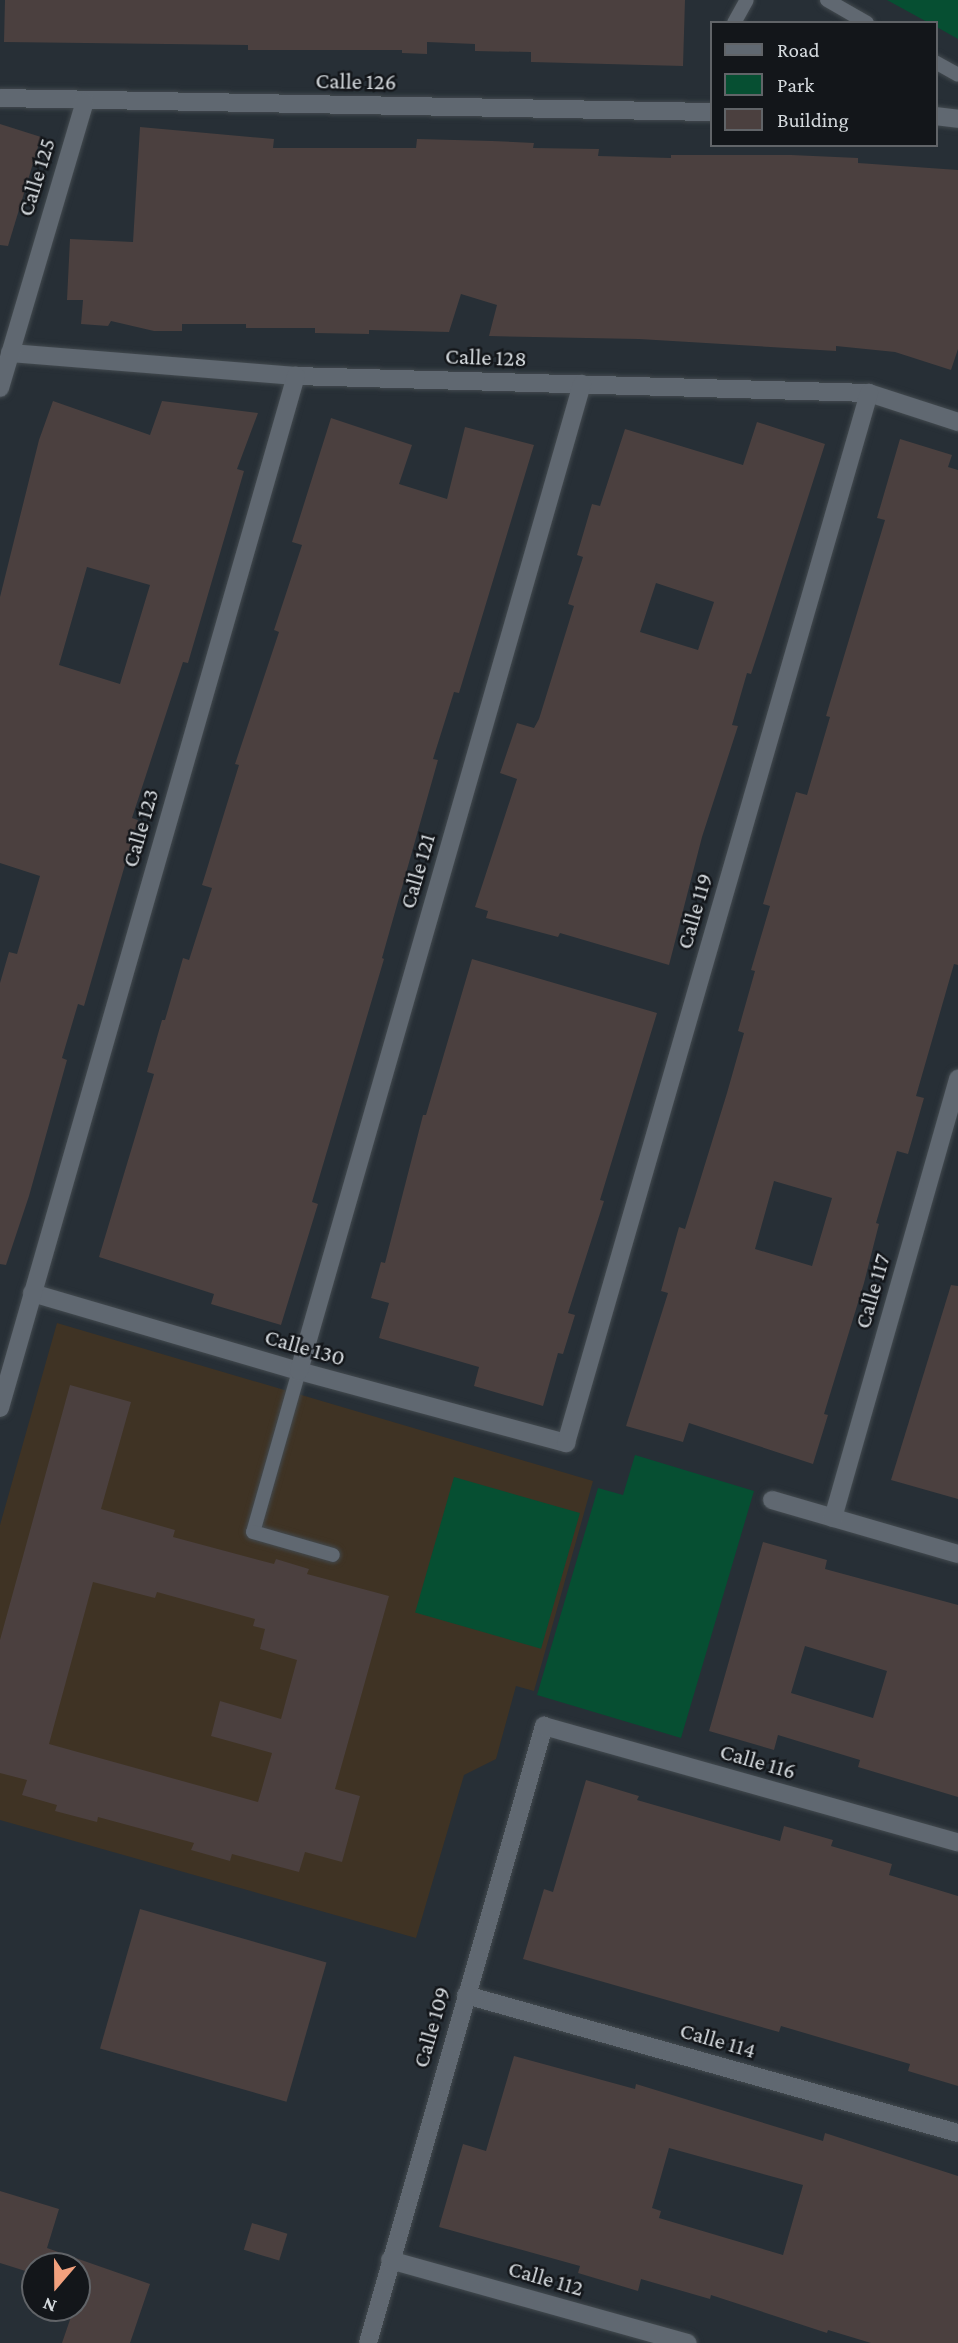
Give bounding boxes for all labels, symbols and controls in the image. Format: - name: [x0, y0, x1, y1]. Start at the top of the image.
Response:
- legend: [710, 21, 937, 147]
- text: Road: [777, 38, 820, 62]
- street label: Calle 126: [315, 66, 397, 96]
- text: Park: [777, 73, 814, 97]
- text: Building: [777, 108, 849, 132]
- street label: Calle 125: [11, 135, 61, 219]
- street label: Calle 128: [445, 342, 527, 372]
- street label: Calle 123: [116, 786, 164, 870]
- street label: Calle 121: [393, 830, 441, 912]
- street label: Calle 119: [670, 870, 718, 952]
- street label: Calle 117: [848, 1250, 896, 1332]
- street label: Calle 130: [262, 1322, 348, 1372]
- street label: Calle 116: [717, 1737, 799, 1785]
- street label: Calle 109: [406, 1983, 456, 2071]
- street label: Calle 114: [677, 2016, 759, 2064]
- north arrow: [21, 2252, 91, 2322]
- street label: Calle 112: [505, 2254, 587, 2302]
- text: N: [40, 2293, 59, 2317]

